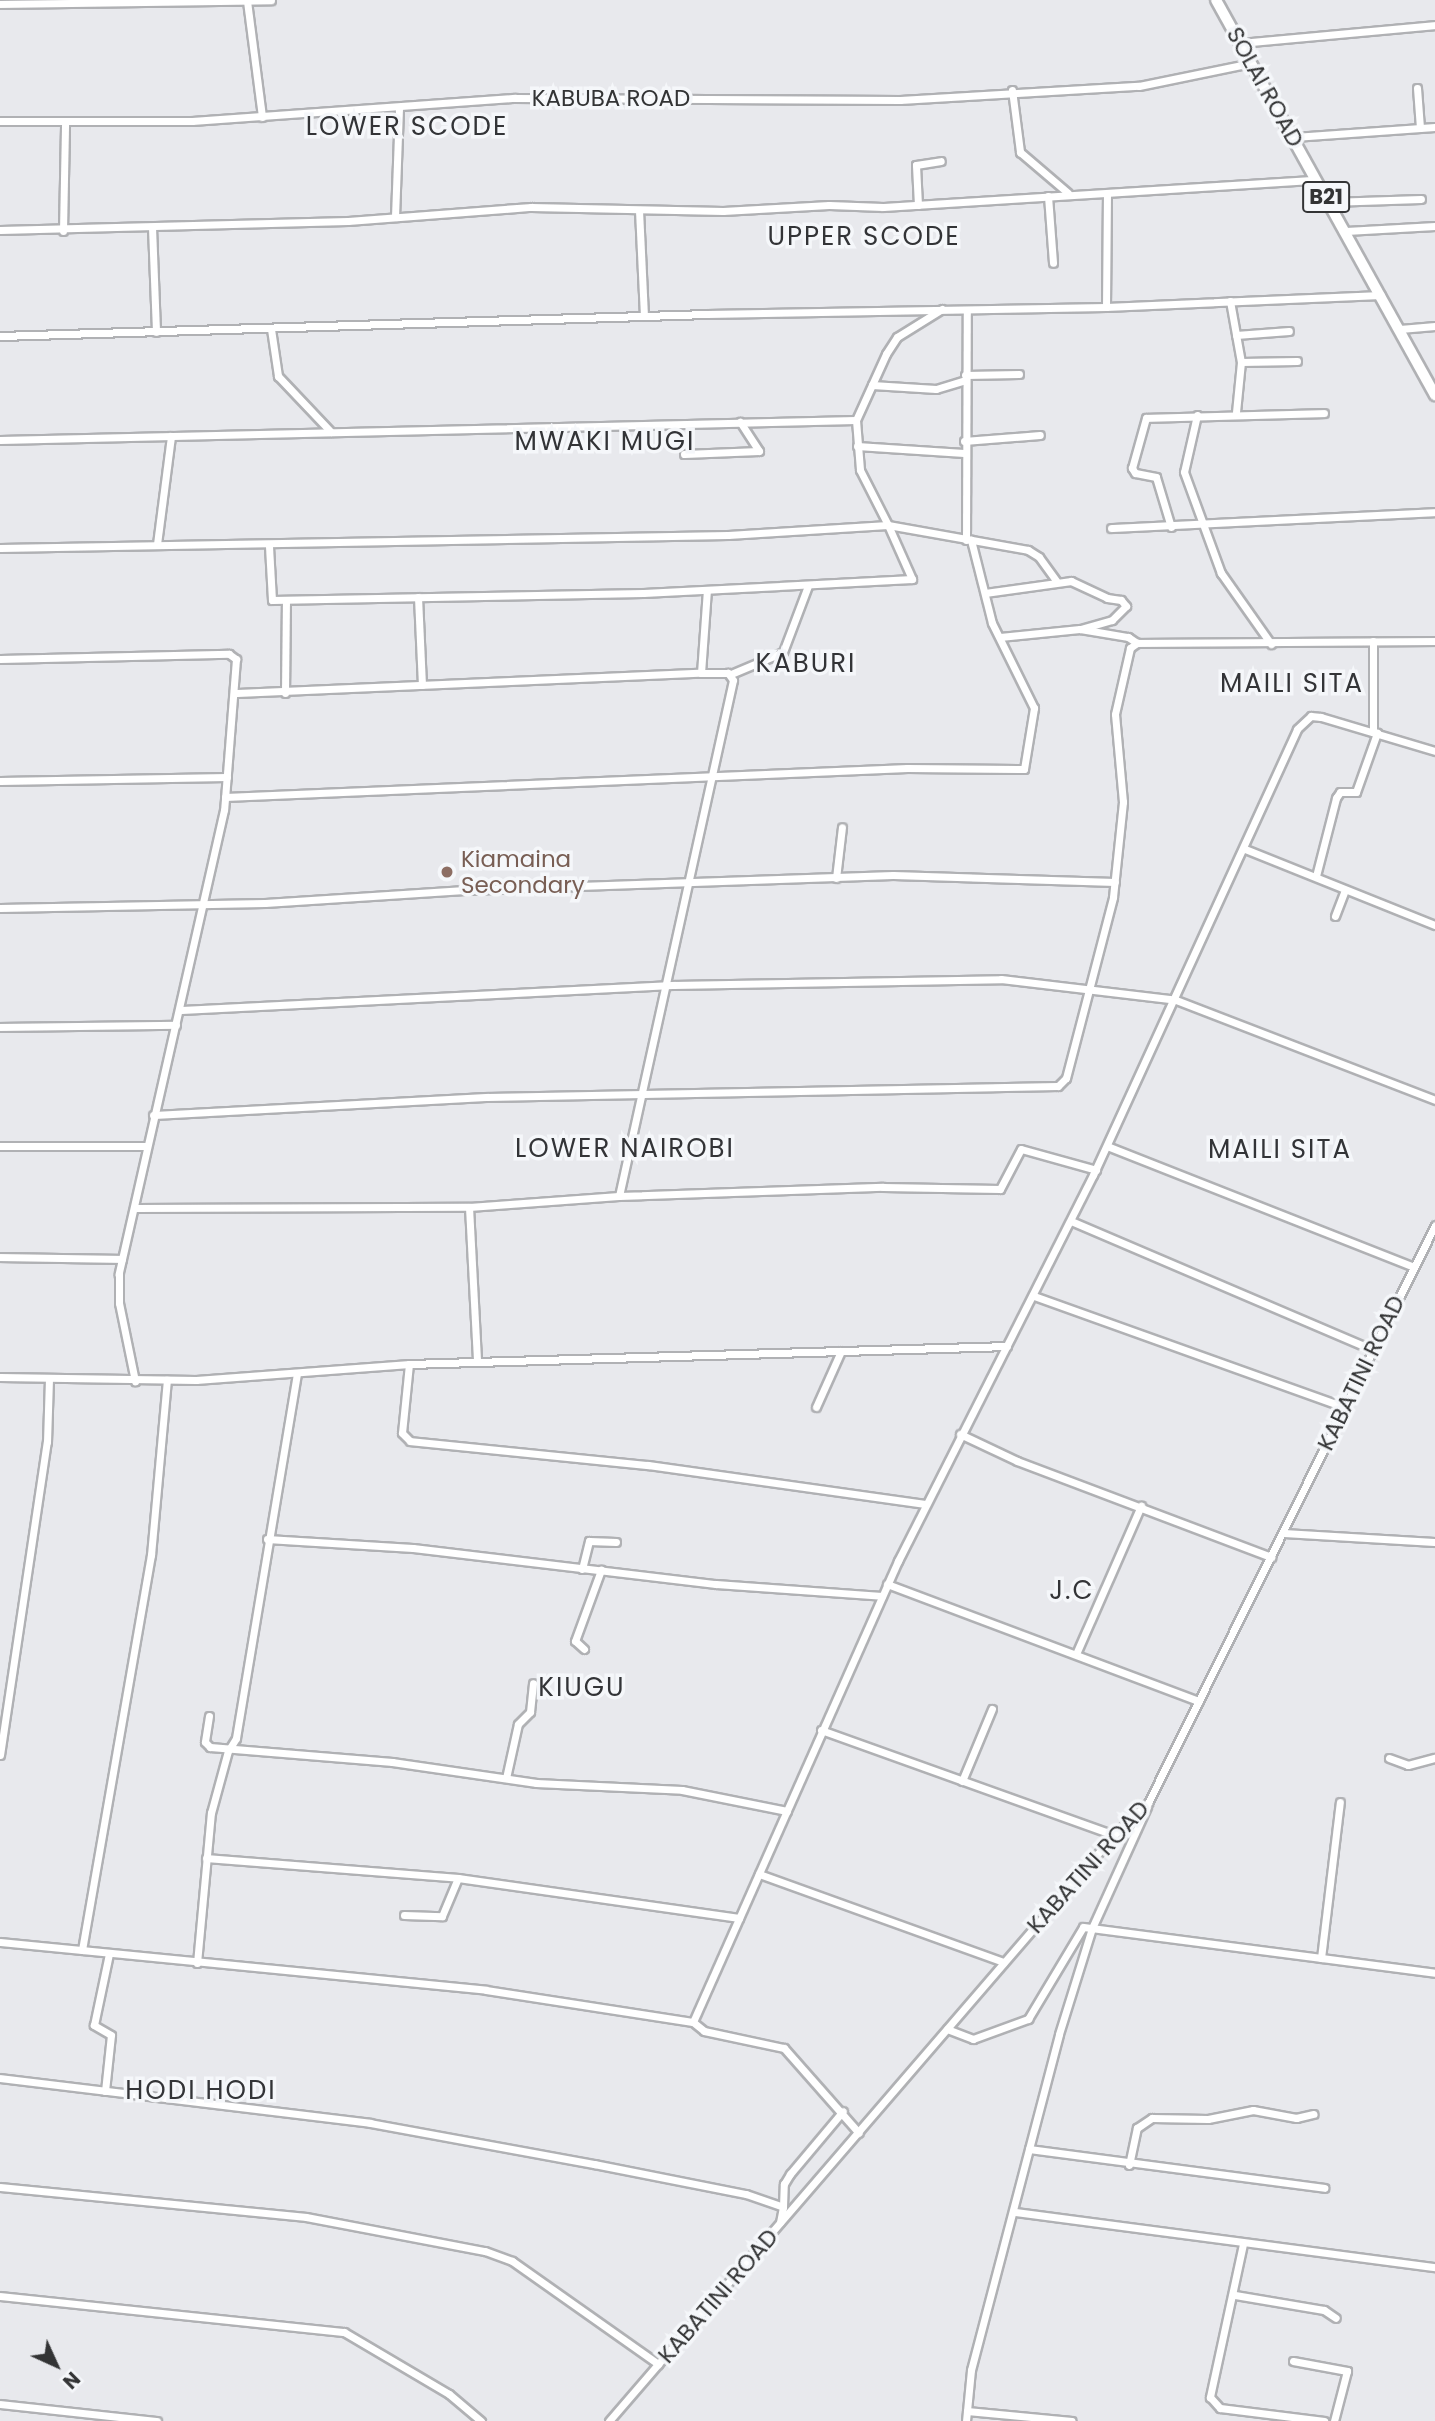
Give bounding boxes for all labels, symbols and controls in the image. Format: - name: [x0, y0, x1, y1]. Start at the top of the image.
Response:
- street label: SOLAI ROAD: [1221, 22, 1309, 152]
- street label: KABUBA ROAD: [532, 84, 690, 112]
- district label: LOWER SCODE: [307, 111, 507, 143]
- road number: B21: [1302, 180, 1350, 214]
- district label: UPPER SCODE: [769, 221, 959, 253]
- district label: MWAKI MUGI: [516, 426, 694, 458]
- district label: KABURI: [756, 648, 856, 680]
- district label: MAILI SITA: [1221, 668, 1363, 700]
- place label: Kiamaina Secondary: [461, 845, 585, 899]
- marker: Kiamaina Secondary: [439, 864, 455, 880]
- district label: LOWER NAIROBI: [517, 1133, 733, 1165]
- district label: MAILI SITA: [1209, 1134, 1351, 1166]
- street label: KABATINI ROAD: [1312, 1291, 1410, 1455]
- district label: J.C: [1050, 1575, 1094, 1607]
- district label: KIUGU: [539, 1672, 625, 1704]
- street label: KABATINI ROAD: [1021, 1795, 1155, 1939]
- district label: HODI HODI: [126, 2075, 276, 2107]
- street label: KABATINI ROAD: [652, 2223, 784, 2369]
- north arrow: [21, 2330, 91, 2400]
- text: N: [57, 2366, 86, 2395]

